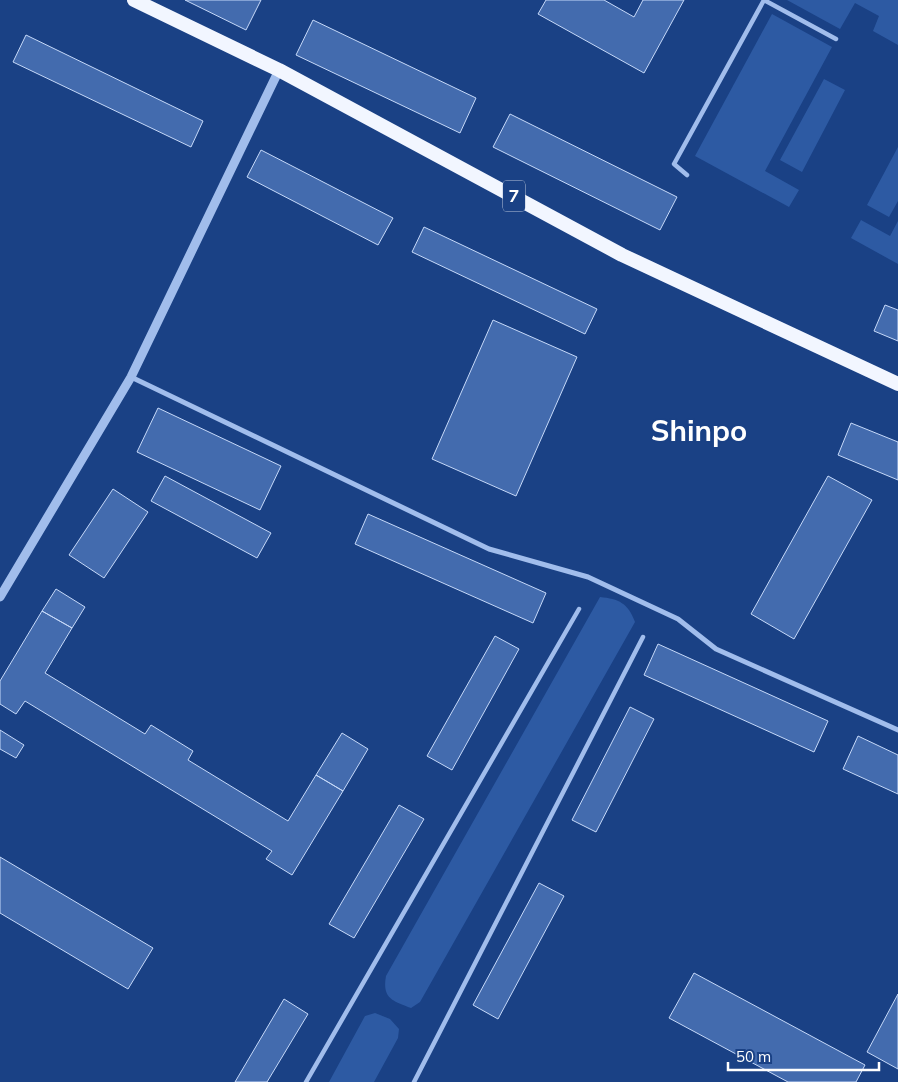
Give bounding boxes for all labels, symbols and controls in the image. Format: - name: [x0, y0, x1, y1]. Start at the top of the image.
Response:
- road number: 7: [503, 180, 525, 212]
- district label: Shinpo: [651, 412, 747, 448]
- scale bar: [728, 1040, 879, 1072]
- text: 50 m: [736, 1047, 771, 1066]

